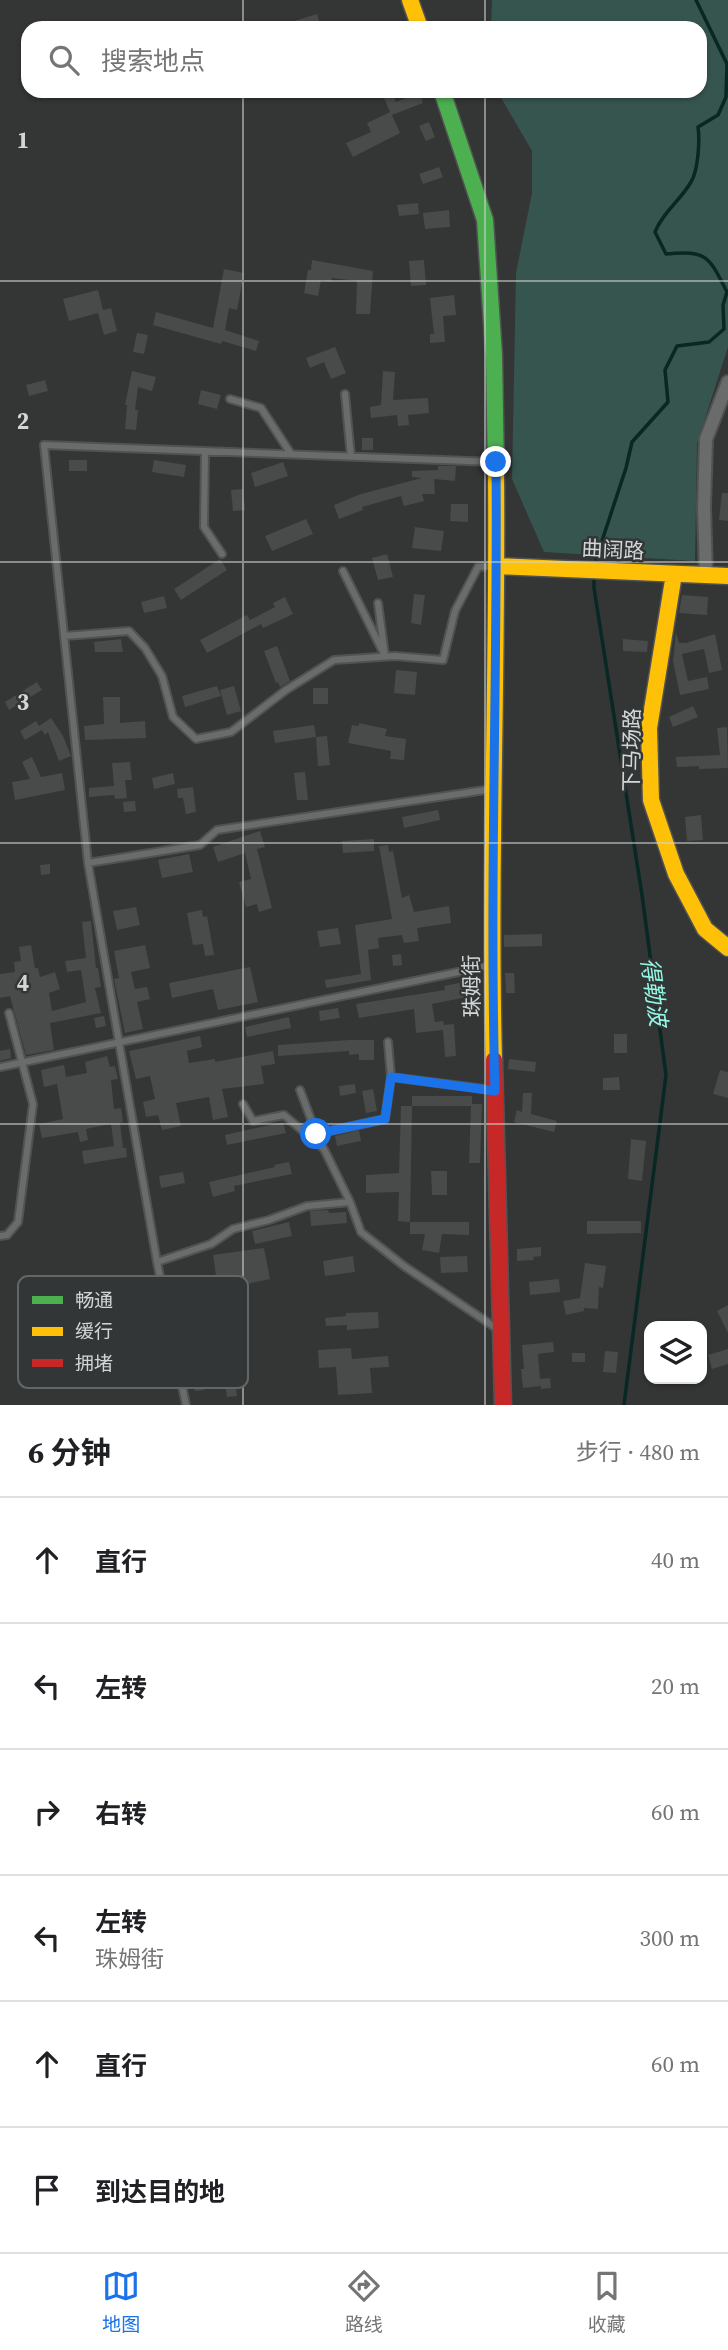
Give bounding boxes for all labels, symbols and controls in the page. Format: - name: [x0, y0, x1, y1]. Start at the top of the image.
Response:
- search box: [21, 21, 707, 98]
- icon: search: [45, 41, 83, 79]
- text: 搜索地点: [101, 43, 205, 79]
- text: 1: [17, 124, 29, 156]
- text: 2: [17, 405, 29, 437]
- route end: [480, 446, 511, 477]
- street label: 曲阔路: [581, 533, 645, 566]
- text: 3: [17, 686, 29, 718]
- street label: 下马场路: [616, 708, 647, 792]
- street label: 珠姆街: [456, 954, 487, 1018]
- water label: 得勒波: [633, 956, 675, 1031]
- text: 4: [17, 967, 29, 999]
- route start: [300, 1118, 331, 1149]
- legend: [18, 1276, 248, 1388]
- text: 畅通: [75, 1287, 113, 1313]
- text: 缓行: [75, 1318, 113, 1344]
- map controls: [644, 1321, 707, 1384]
- button: layers: [644, 1321, 707, 1384]
- text: 拥堵: [75, 1350, 113, 1376]
- text: 6 分钟: [28, 1432, 111, 1473]
- text: 步行 · 480 m: [576, 1436, 700, 1468]
- icon: ahead: [28, 1541, 66, 1579]
- text: 直行: [95, 1544, 147, 1580]
- text: 40 m: [651, 1544, 700, 1576]
- icon: left: [28, 1667, 66, 1705]
- text: 左转: [95, 1670, 147, 1706]
- text: 20 m: [651, 1670, 700, 1702]
- icon: right: [28, 1793, 66, 1831]
- text: 右转: [95, 1796, 147, 1832]
- text: 60 m: [651, 1796, 700, 1828]
- text: 左转: [95, 1904, 147, 1940]
- icon: left: [28, 1919, 66, 1957]
- text: 300 m: [639, 1922, 700, 1954]
- text: 珠姆街: [95, 1943, 164, 1975]
- icon: ahead: [28, 2045, 66, 2083]
- text: 直行: [95, 2048, 147, 2084]
- text: 60 m: [651, 2048, 700, 2080]
- icon: arrive: [28, 2171, 66, 2209]
- text: 到达目的地: [95, 2174, 225, 2210]
- tab: 地图: [102, 2267, 140, 2337]
- tab: 路线: [345, 2267, 383, 2337]
- tab: 收藏: [588, 2267, 626, 2337]

